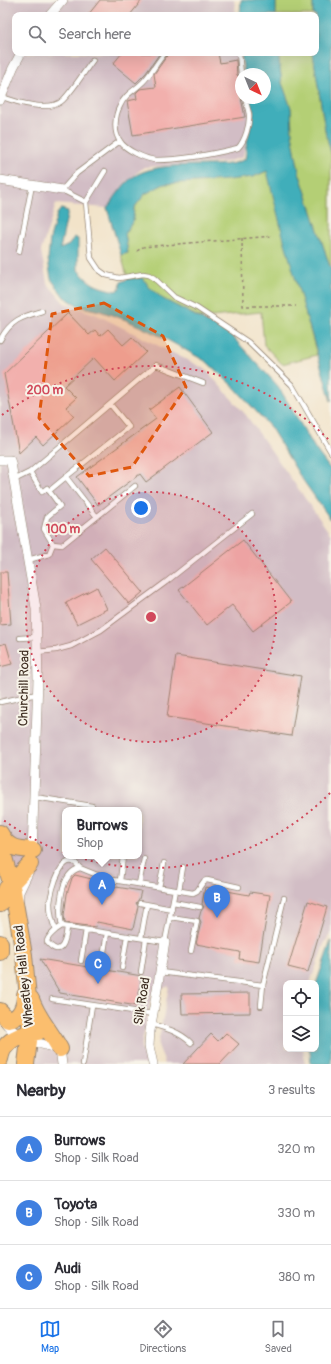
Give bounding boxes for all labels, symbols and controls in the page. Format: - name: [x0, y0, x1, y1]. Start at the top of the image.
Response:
- search box: [12, 12, 319, 56]
- icon: search: [26, 23, 48, 45]
- text: Search here: [58, 25, 131, 44]
- north arrow: [235, 68, 271, 104]
- text: 200 m: [27, 383, 64, 398]
- your location: [131, 498, 151, 518]
- text: 100 m: [46, 522, 81, 537]
- centre of rings: [144, 610, 158, 624]
- street label: Churchill Road: [15, 650, 33, 726]
- popup: [62, 807, 142, 859]
- text: Burrows: [76, 816, 128, 835]
- text: Shop: [76, 835, 103, 851]
- pin: A: [89, 872, 115, 905]
- pin: B: [204, 885, 230, 918]
- street label: Wheatley Hall Road: [11, 924, 37, 1028]
- pin: C: [85, 951, 111, 984]
- street label: Silk Road: [130, 976, 154, 1026]
- map controls: [283, 980, 319, 1052]
- button: locate: [283, 980, 319, 1016]
- button: layers: [283, 1016, 319, 1052]
- text: Nearby: [16, 1080, 65, 1101]
- text: 3 results: [268, 1082, 315, 1098]
- text: Burrows: [54, 1131, 105, 1150]
- text: A: [25, 1141, 33, 1157]
- text: 320 m: [277, 1141, 315, 1157]
- text: Shop · Silk Road: [54, 1150, 139, 1166]
- text: Toyota: [54, 1195, 97, 1214]
- text: B: [25, 1205, 33, 1221]
- text: 330 m: [277, 1205, 315, 1221]
- text: Shop · Silk Road: [54, 1214, 139, 1230]
- text: Audi: [54, 1259, 81, 1278]
- text: C: [25, 1269, 33, 1285]
- text: 380 m: [278, 1269, 315, 1285]
- text: Shop · Silk Road: [54, 1278, 139, 1294]
- tab: Map: [39, 1318, 61, 1355]
- tab: Directions: [139, 1318, 186, 1355]
- tab: Saved: [265, 1318, 292, 1355]

